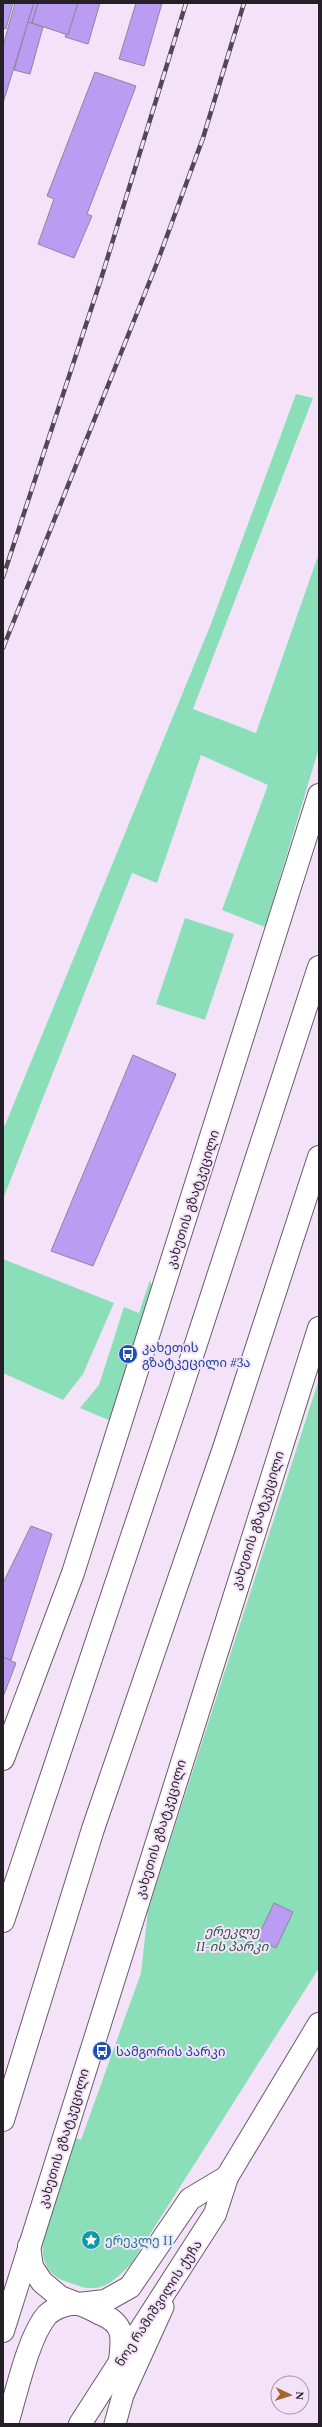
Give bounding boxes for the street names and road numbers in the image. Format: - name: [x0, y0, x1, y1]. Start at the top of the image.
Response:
- street label: კახეთის გზატკეცილი: [161, 1127, 225, 1271]
- street label: კახეთის გზატკეცილი: [226, 1448, 290, 1592]
- street label: კახეთის გზატკეცილი: [130, 1757, 192, 1901]
- street label: კახეთის გზატკეცილი: [33, 2066, 95, 2210]
- street label: ნოე რამიშვილის ქუჩა: [110, 2236, 207, 2371]

